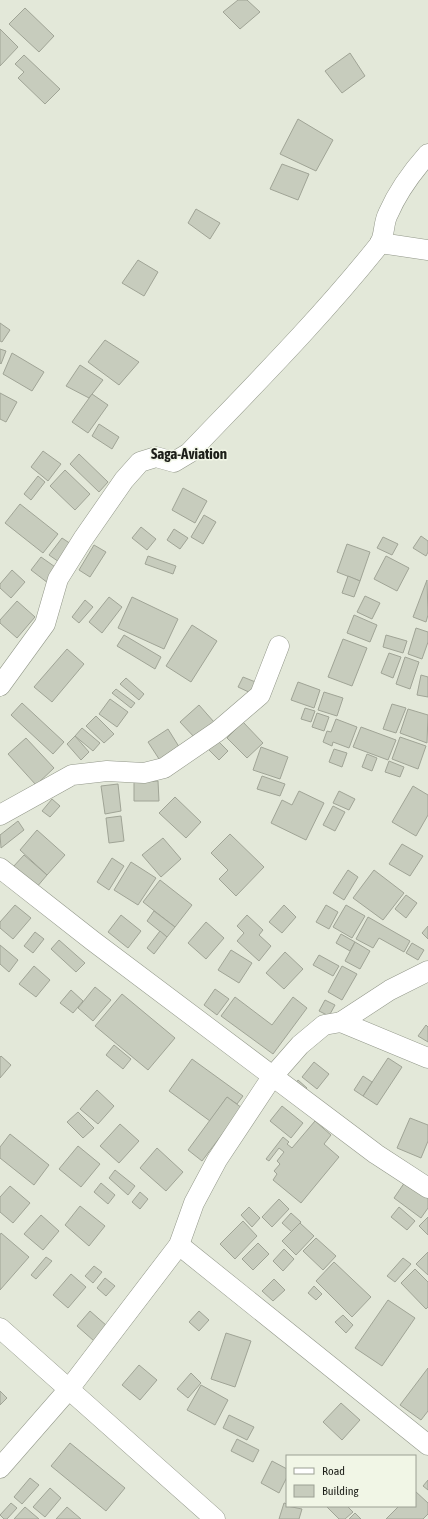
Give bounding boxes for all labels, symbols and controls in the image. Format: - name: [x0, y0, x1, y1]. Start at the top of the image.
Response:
- district label: Saga-Aviation: [151, 445, 227, 462]
- legend: [286, 1455, 416, 1507]
- text: Road: [322, 1464, 345, 1478]
- text: Building: [322, 1484, 360, 1498]

